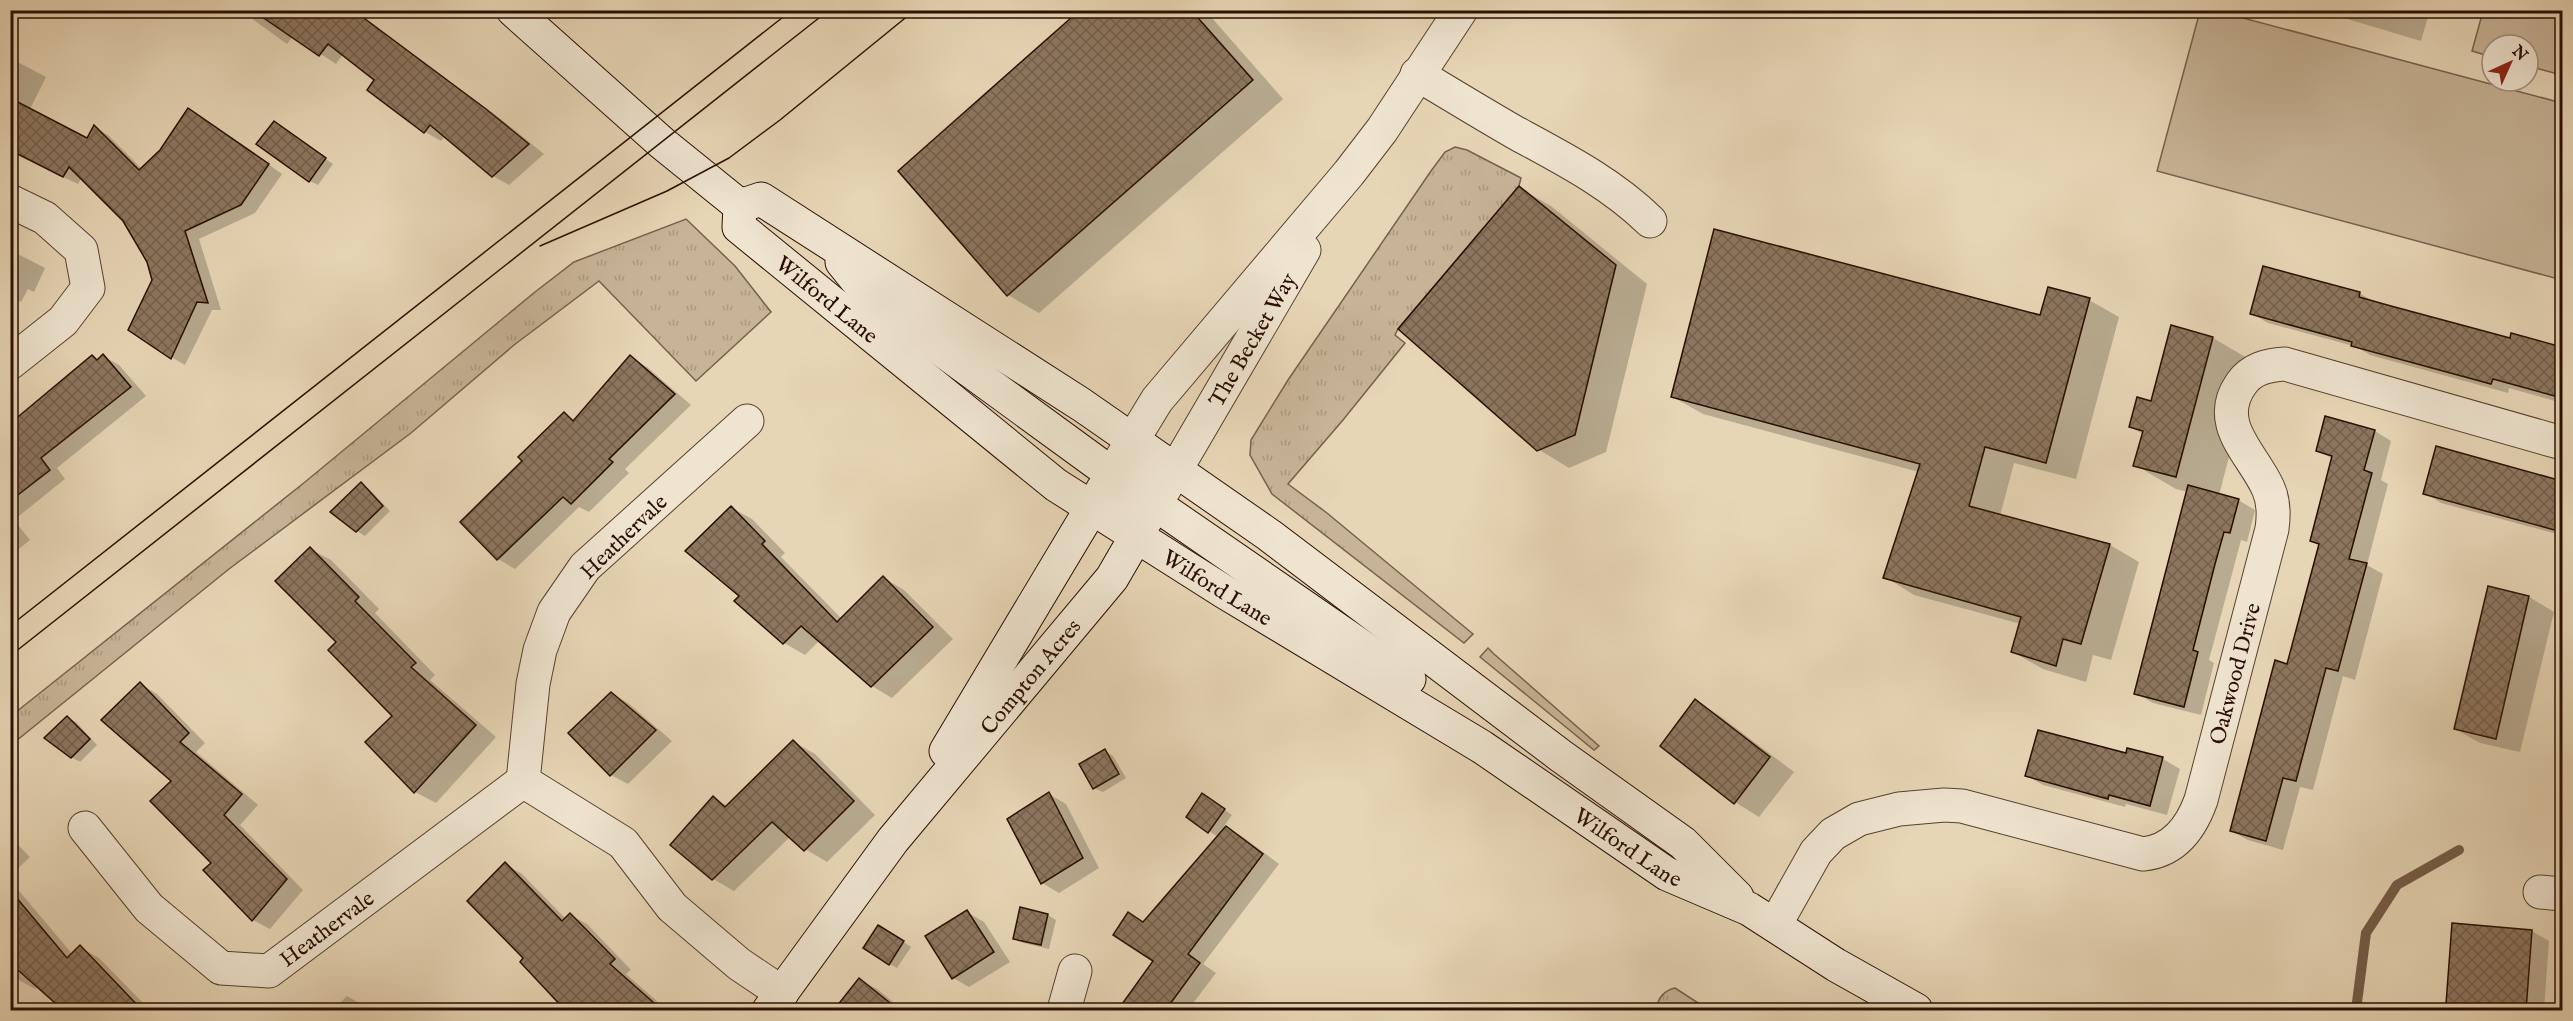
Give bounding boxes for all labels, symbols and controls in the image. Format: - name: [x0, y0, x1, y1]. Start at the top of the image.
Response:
- north arrow: [2480, 33, 2540, 93]
- text: N: [2507, 41, 2531, 66]
- street label: Wilford Lane: [769, 250, 883, 351]
- street label: The Becket Way: [1203, 268, 1304, 412]
- street label: Heathervale: [575, 489, 674, 586]
- street label: Wilford Lane: [1156, 544, 1277, 633]
- street label: Oakwood Drive: [2204, 600, 2268, 748]
- street label: Compton Acres: [975, 614, 1088, 741]
- street label: Wilford Lane: [1568, 802, 1685, 895]
- street label: Heathervale: [275, 885, 380, 974]

